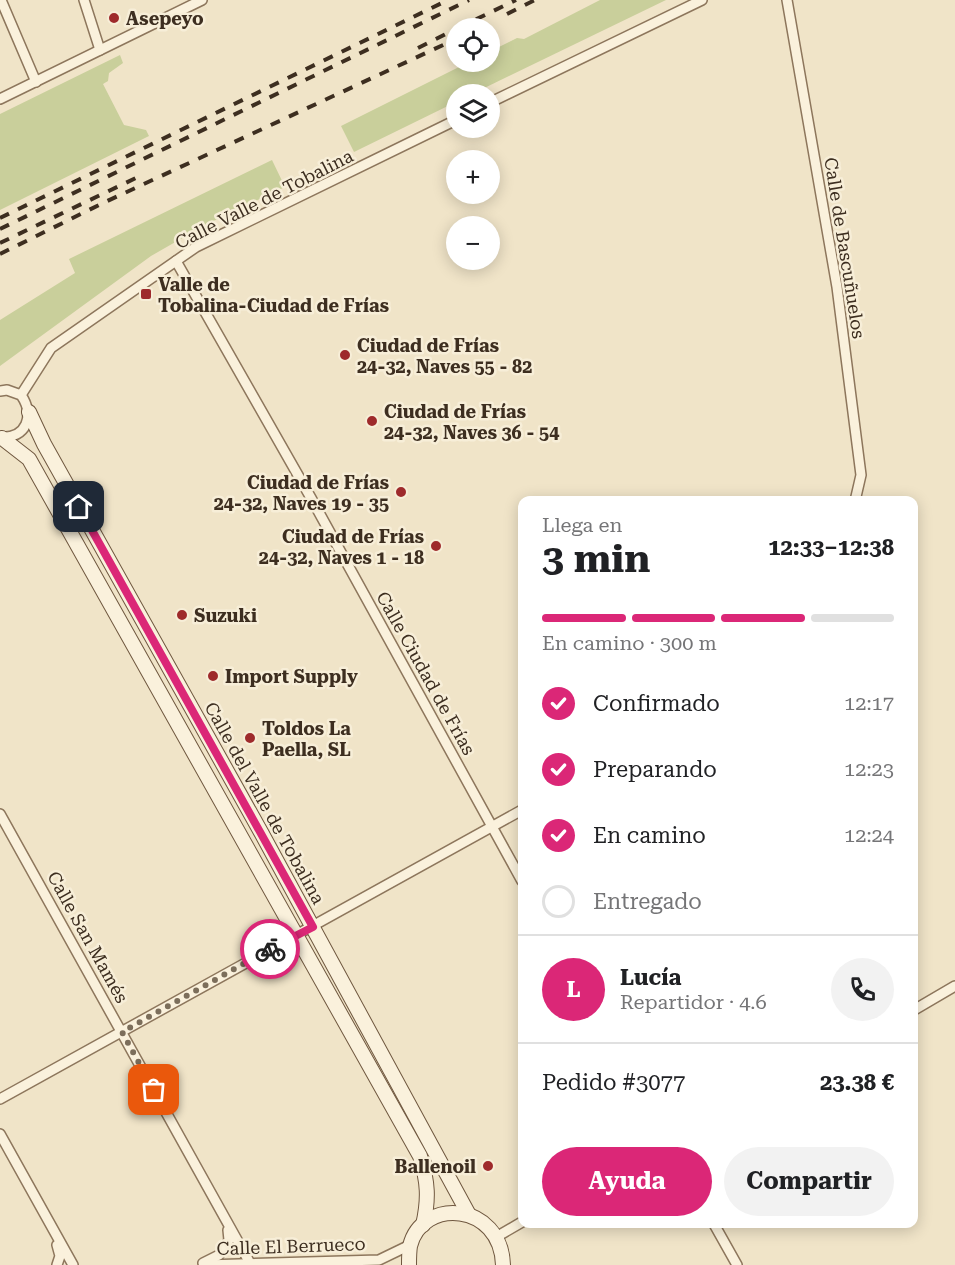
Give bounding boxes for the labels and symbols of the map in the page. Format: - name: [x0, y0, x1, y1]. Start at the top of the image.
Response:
- place label: Asepeyo: [126, 8, 204, 29]
- marker: Asepeyo: [107, 11, 121, 25]
- street label: Calle Valle de Tobalina: [172, 145, 357, 253]
- street label: Calle de Bascuñuelos: [820, 156, 870, 340]
- place label: Valle de Tobalina-Ciudad de Frías: [158, 274, 389, 316]
- marker: Valle de Tobalina-Ciudad de Frías: [139, 287, 153, 301]
- place label: Ciudad de Frías 24-32, Naves 55 - 82: [357, 335, 532, 377]
- marker: Ciudad de Frías 24-32, Naves 55 - 82: [338, 348, 352, 362]
- place label: Ciudad de Frías 24-32, Naves 36 - 54: [384, 401, 559, 443]
- marker: Ciudad de Frías 24-32, Naves 36 - 54: [365, 414, 379, 428]
- place label: Ciudad de Frías 24-32, Naves 19 - 35: [214, 472, 389, 514]
- pin: [53, 481, 104, 532]
- marker: Ciudad de Frías 24-32, Naves 19 - 35: [394, 485, 408, 499]
- place label: Ciudad de Frías 24-32, Naves 1 - 18: [259, 526, 424, 568]
- marker: Ciudad de Frías 24-32, Naves 1 - 18: [429, 539, 443, 553]
- street label: Calle Ciudad de Frías: [372, 588, 480, 758]
- place label: Suzuki: [194, 605, 257, 626]
- marker: Suzuki: [175, 608, 189, 622]
- place label: Import Supply: [225, 666, 358, 687]
- marker: Import Supply: [206, 669, 220, 683]
- street label: Calle del Valle de Tobalina: [201, 698, 330, 908]
- place label: Toldos La Paella, SL: [262, 718, 351, 760]
- marker: Toldos La Paella, SL: [243, 731, 257, 745]
- street label: Calle San Mamés: [43, 868, 133, 1006]
- courier: [240, 919, 300, 979]
- pin: [128, 1064, 179, 1115]
- place label: Ballenoil: [395, 1156, 476, 1177]
- marker: Ballenoil: [481, 1159, 495, 1173]
- street label: Calle El Berrueco: [216, 1233, 366, 1259]

